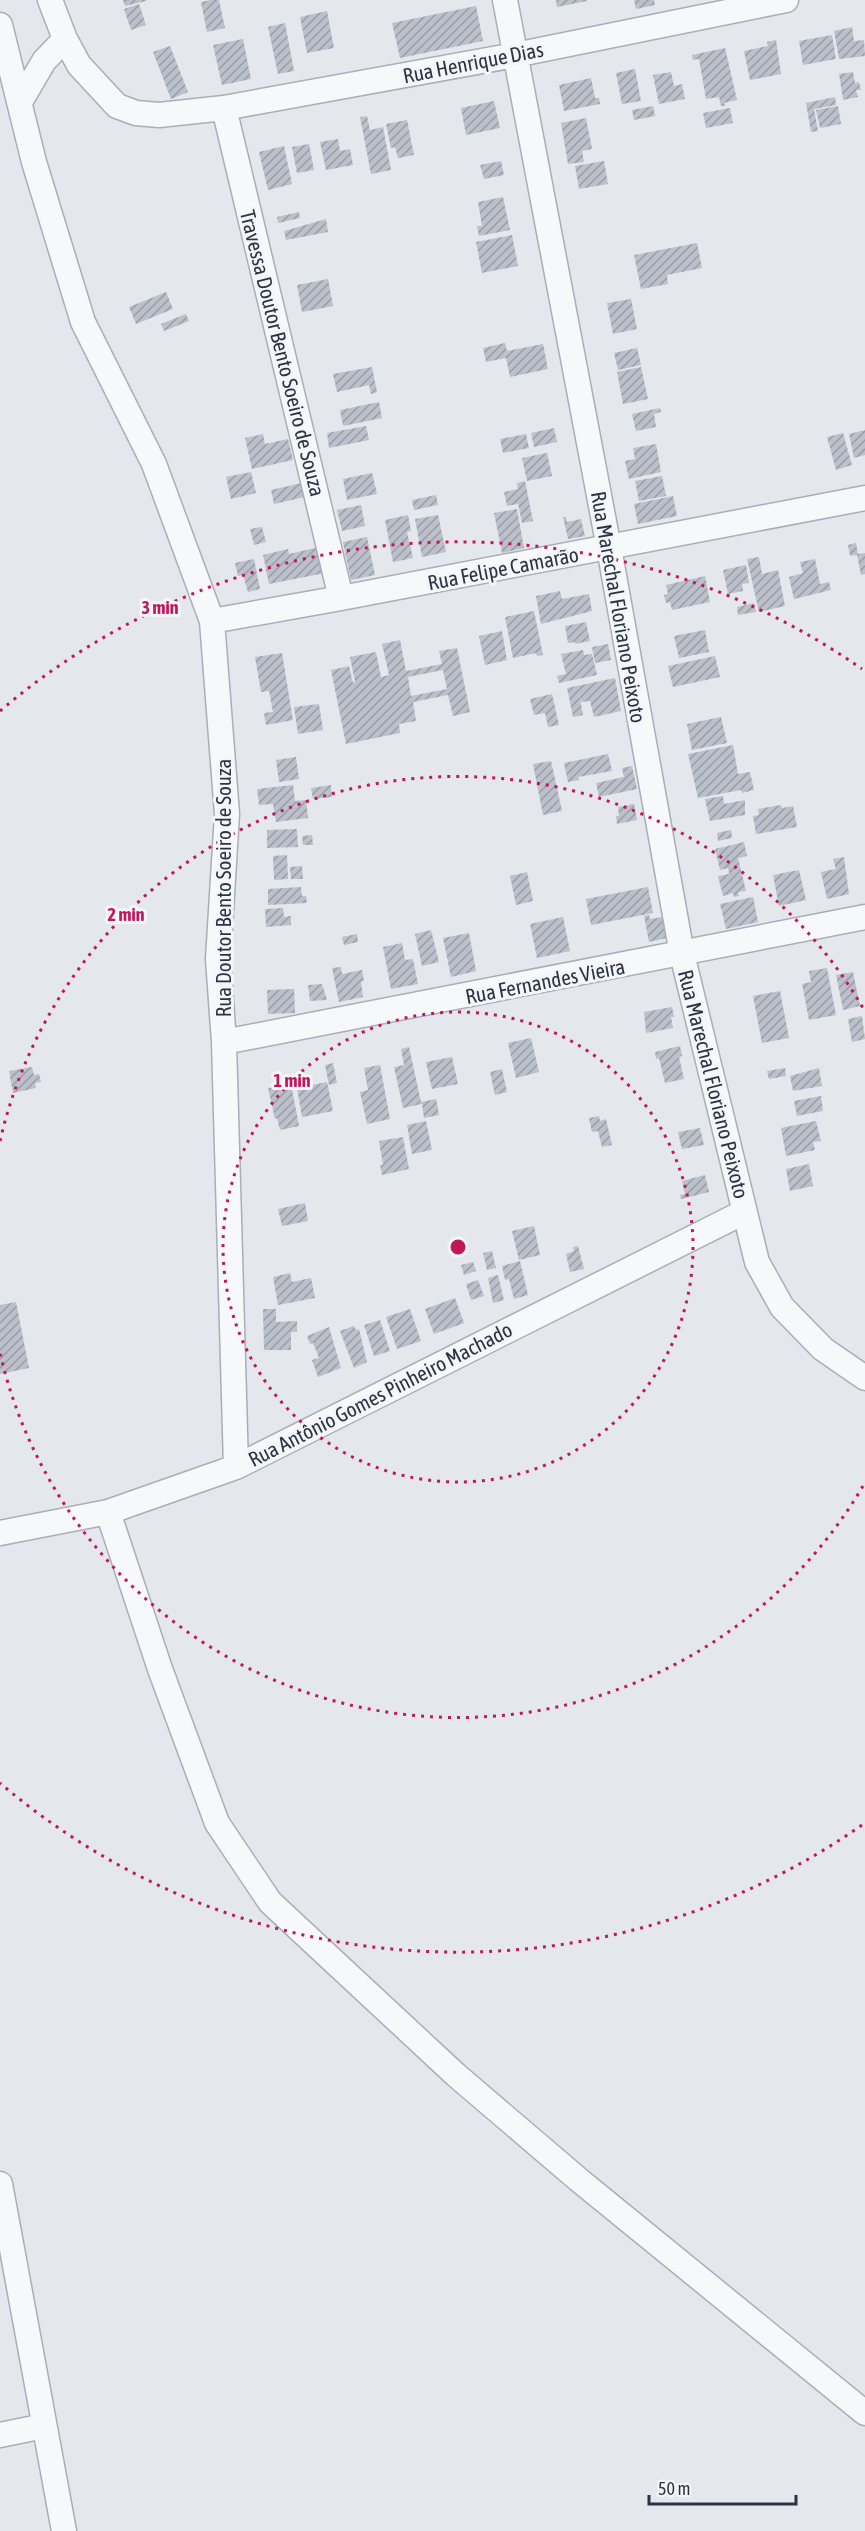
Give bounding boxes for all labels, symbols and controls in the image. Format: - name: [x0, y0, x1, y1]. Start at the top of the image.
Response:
- street label: Rua Henrique Dias: [401, 37, 545, 87]
- street label: Travessa Doutor Bento Soeiro de Souza: [236, 207, 330, 499]
- street label: Rua Marechal Floriano Peixoto: [587, 489, 651, 725]
- street label: Rua Felipe Camarão: [426, 542, 580, 594]
- text: 3 min: [142, 597, 179, 618]
- street label: Rua Doutor Bento Soeiro de Souza: [211, 759, 235, 1017]
- text: 2 min: [108, 904, 145, 925]
- street label: Rua Fernandes Vieira: [463, 954, 627, 1008]
- street label: Rua Marechal Floriano Peixoto: [674, 967, 754, 1201]
- text: 1 min: [274, 1070, 311, 1091]
- centre of rings: [448, 1237, 468, 1257]
- street label: Rua Antônio Gomes Pinheiro Machado: [244, 1317, 516, 1471]
- scale bar: [649, 2468, 796, 2506]
- text: 50 m: [658, 2478, 690, 2499]

